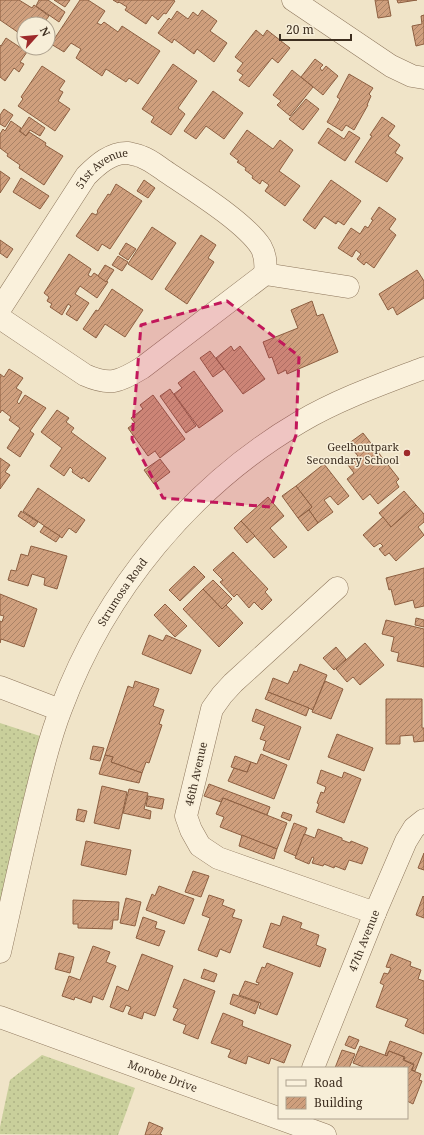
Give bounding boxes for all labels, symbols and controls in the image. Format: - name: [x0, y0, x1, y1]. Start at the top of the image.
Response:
- north arrow: [16, 16, 56, 56]
- scale bar: [280, 16, 351, 42]
- text: 20 m: [286, 21, 314, 38]
- text: N: [37, 24, 54, 39]
- street label: 51st Avenue: [72, 145, 128, 192]
- place label: Geelhoutpark Secondary School: [307, 439, 400, 467]
- marker: Geelhoutpark Secondary School: [402, 448, 412, 458]
- street label: Strumosa Road: [94, 554, 150, 629]
- street label: 46th Avenue: [181, 740, 210, 807]
- street label: 47th Avenue: [344, 907, 383, 974]
- street label: Morobe Drive: [126, 1056, 200, 1095]
- legend: [278, 1067, 408, 1119]
- text: Road: [314, 1074, 344, 1091]
- text: Building: [314, 1094, 363, 1111]

